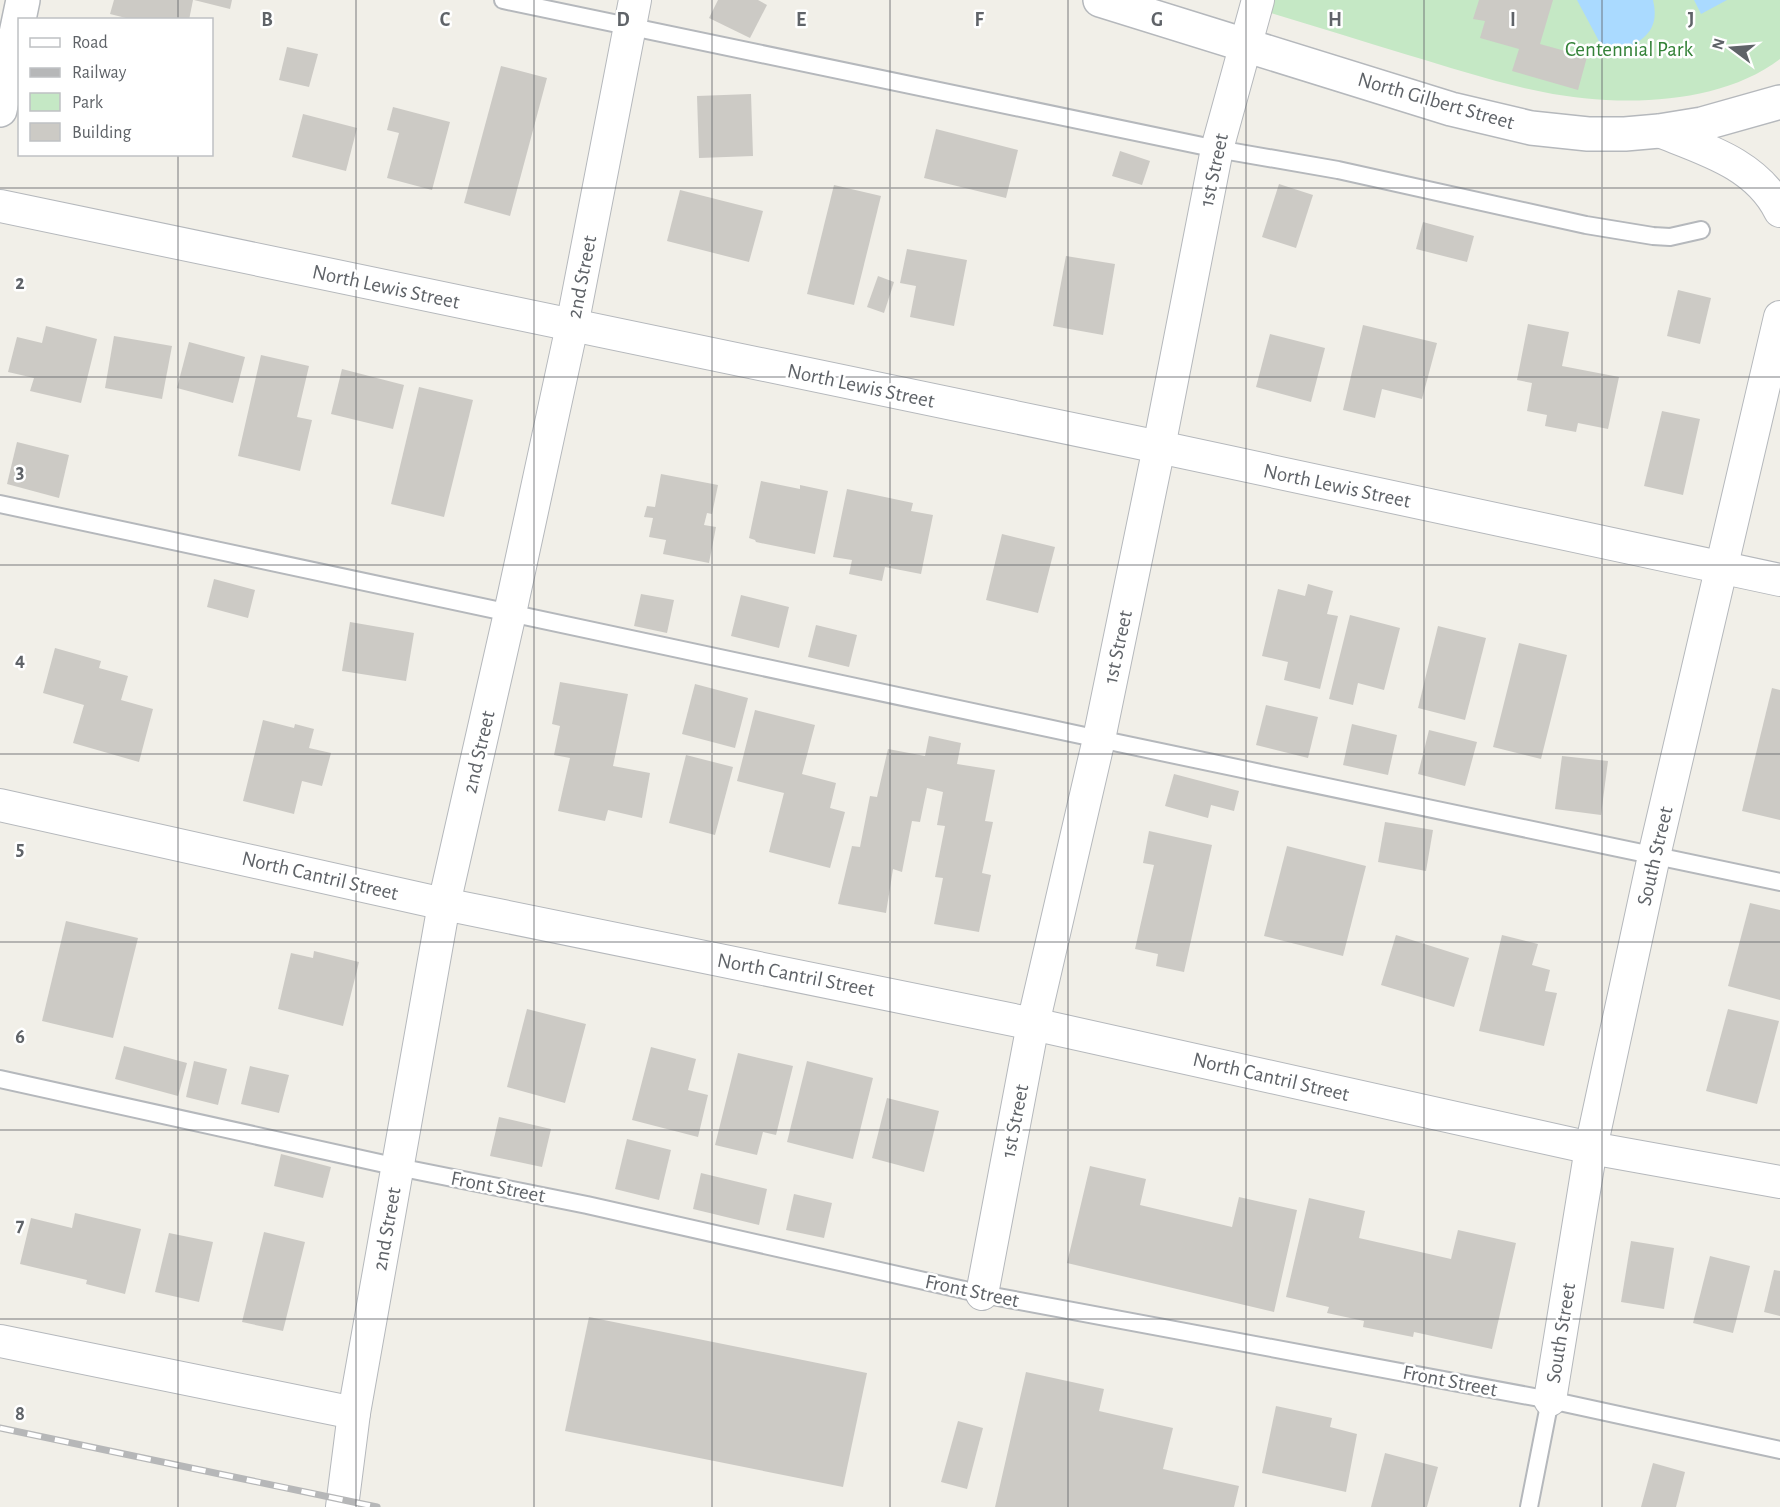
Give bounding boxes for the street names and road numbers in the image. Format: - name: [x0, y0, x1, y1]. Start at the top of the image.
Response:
- street label: North Gilbert Street: [1355, 69, 1517, 133]
- street label: 1st Street: [1196, 131, 1232, 209]
- street label: 2nd Street: [564, 233, 600, 320]
- street label: North Lewis Street: [310, 261, 462, 313]
- street label: North Lewis Street: [785, 360, 937, 412]
- street label: North Lewis Street: [1261, 460, 1413, 512]
- street label: 1st Street: [1100, 608, 1136, 686]
- street label: 2nd Street: [459, 708, 499, 795]
- street label: South Street: [1633, 804, 1677, 908]
- street label: North Cantril Street: [240, 848, 400, 904]
- street label: North Cantril Street: [716, 949, 877, 1001]
- street label: North Cantril Street: [1191, 1049, 1351, 1105]
- street label: 1st Street: [998, 1082, 1032, 1160]
- street label: Front Street: [449, 1168, 547, 1206]
- street label: 2nd Street: [369, 1185, 405, 1272]
- street label: Front Street: [923, 1271, 1021, 1311]
- street label: South Street: [1543, 1281, 1579, 1385]
- street label: Front Street: [1401, 1362, 1499, 1400]

